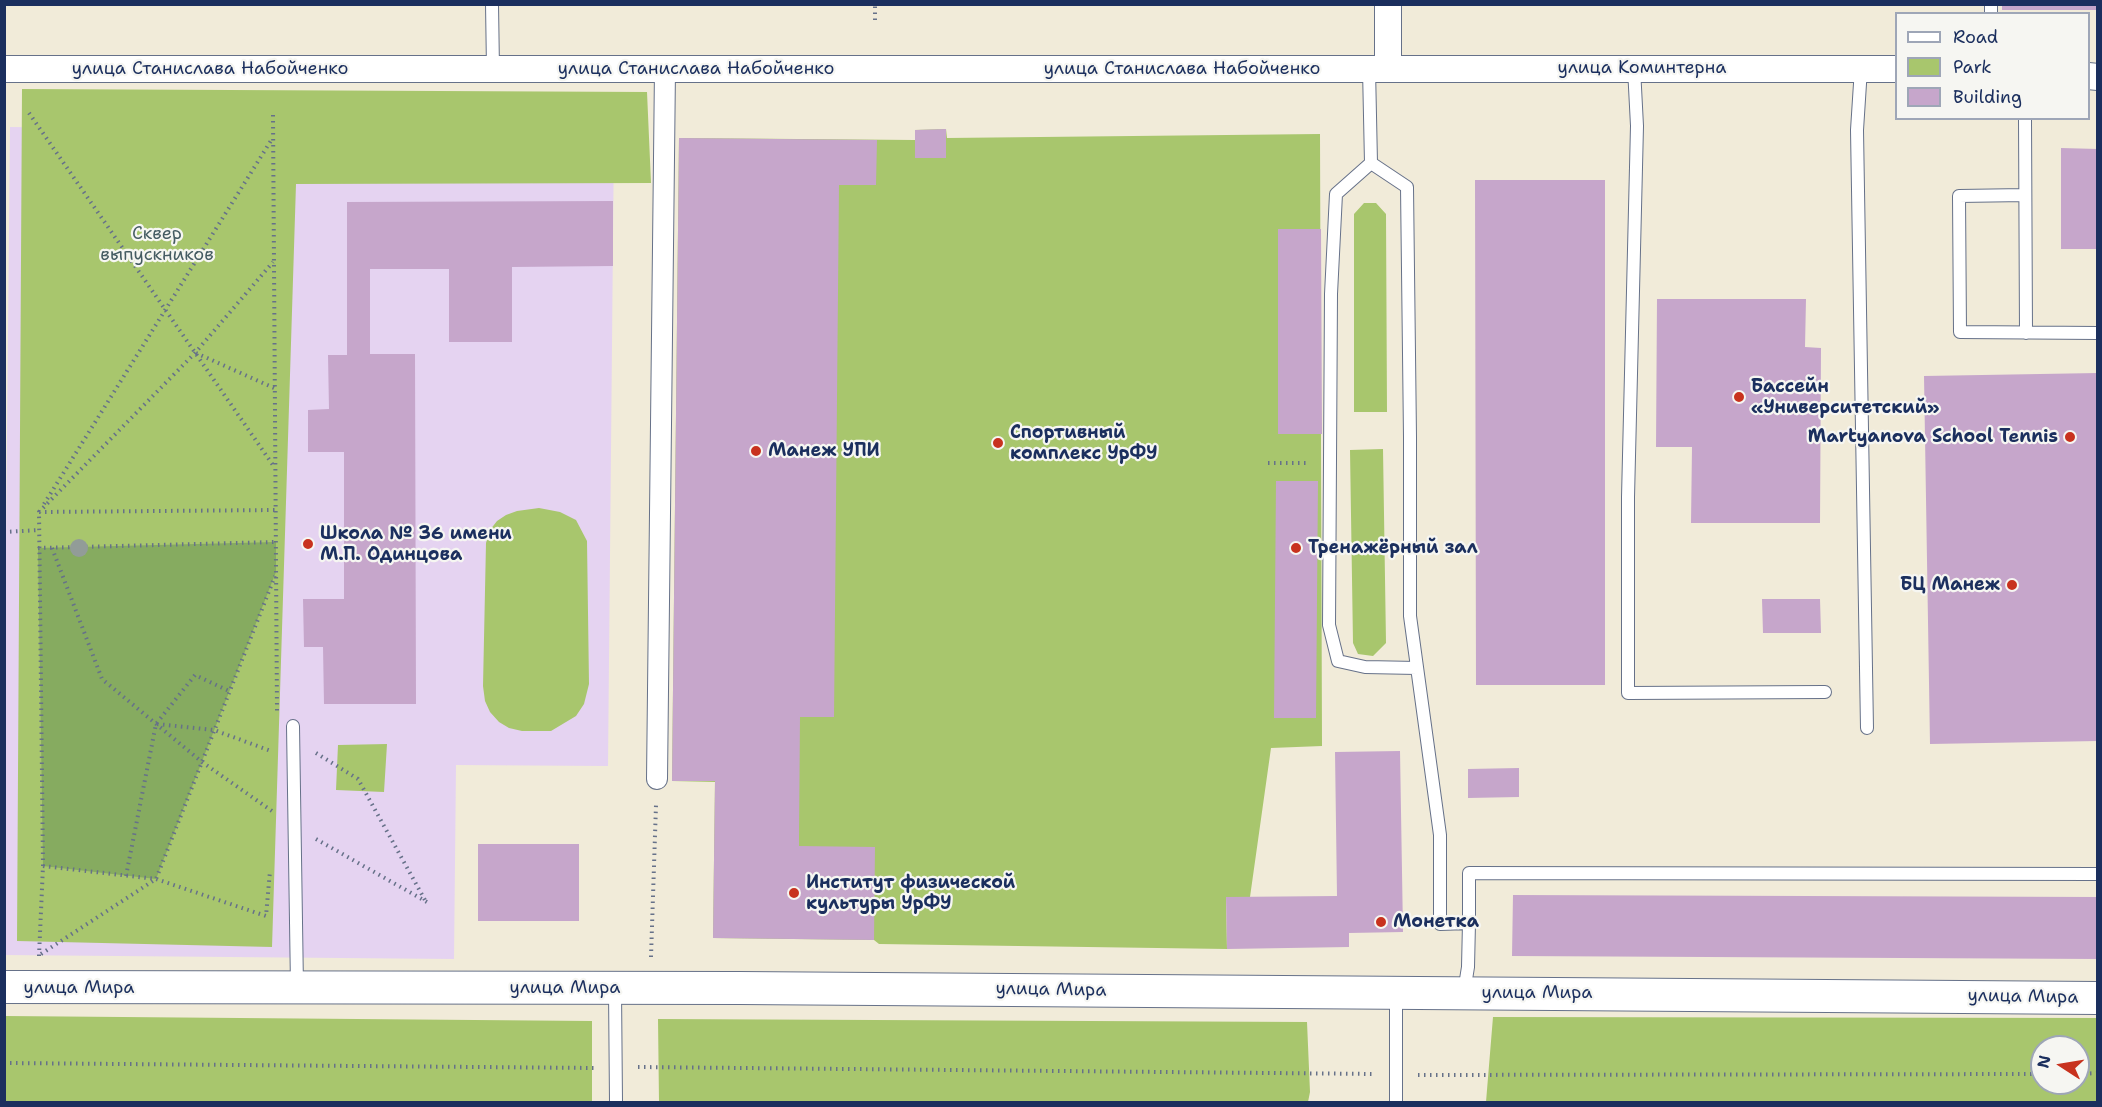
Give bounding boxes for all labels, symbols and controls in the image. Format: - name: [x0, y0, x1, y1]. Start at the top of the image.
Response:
- legend: [1895, 12, 2090, 120]
- text: Road: [1953, 25, 1998, 49]
- text: Park: [1953, 55, 1992, 79]
- street label: улица Коминтерна: [1558, 57, 1726, 79]
- street label: улица Станислава Набойченко: [72, 58, 348, 80]
- street label: улица Станислава Набойченко: [558, 58, 834, 80]
- street label: улица Станислава Набойченко: [1044, 58, 1320, 80]
- text: Building: [1953, 85, 2022, 109]
- park label: Сквер выпускников: [100, 223, 214, 266]
- place label: Бассейн «Университетский»: [1751, 376, 1939, 418]
- marker: Бассейн «Университетский»: [1732, 390, 1746, 404]
- place label: Спортивный комплекс УрФУ: [1010, 422, 1158, 464]
- place label: Martyanova School Tennis: [1808, 426, 2058, 448]
- marker: Martyanova School Tennis: [2063, 430, 2077, 444]
- marker: Спортивный комплекс УрФУ: [991, 436, 1005, 450]
- place label: Манеж УПИ: [768, 440, 880, 462]
- marker: Манеж УПИ: [749, 444, 763, 458]
- place label: Школа № 36 имени М.П. Одинцова: [320, 523, 512, 566]
- marker: Школа № 36 имени М.П. Одинцова: [301, 537, 315, 551]
- place label: Тренажёрный зал: [1308, 537, 1478, 559]
- marker: Тренажёрный зал: [1289, 541, 1303, 555]
- place label: БЦ Манеж: [1900, 574, 2000, 596]
- marker: БЦ Манеж: [2005, 578, 2019, 592]
- place label: Институт физической культуры УрФУ: [806, 872, 1015, 914]
- marker: Институт физической культуры УрФУ: [787, 886, 801, 900]
- place label: Монетка: [1393, 911, 1479, 933]
- marker: Монетка: [1374, 915, 1388, 929]
- street label: улица Мира: [24, 977, 134, 999]
- street label: улица Мира: [510, 977, 620, 999]
- street label: улица Мира: [995, 978, 1107, 1002]
- street label: улица Мира: [1482, 982, 1592, 1004]
- street label: улица Мира: [1967, 985, 2079, 1009]
- north arrow: [2030, 1035, 2090, 1095]
- text: N: [2032, 1053, 2055, 1070]

